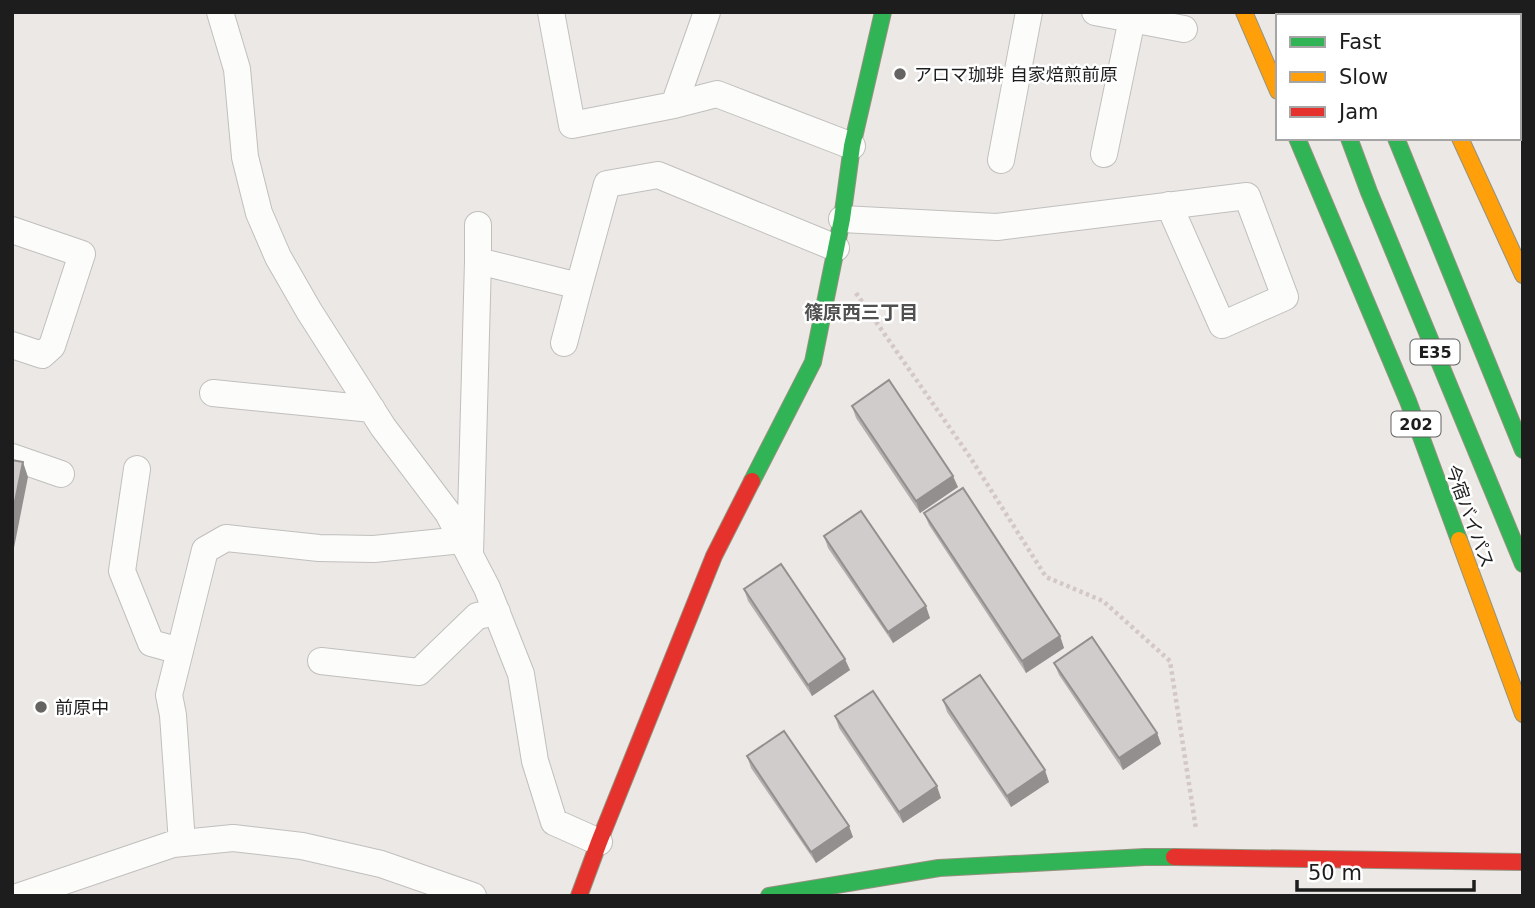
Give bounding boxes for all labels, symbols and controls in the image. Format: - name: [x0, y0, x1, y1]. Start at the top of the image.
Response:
- legend: [1276, 14, 1521, 140]
- text: Fast: [1339, 30, 1381, 54]
- place label: アロマ珈琲 自家焙煎前原: [914, 64, 1118, 85]
- text: Slow: [1339, 65, 1388, 89]
- marker: アロマ珈琲 自家焙煎前原: [892, 66, 908, 82]
- text: Jam: [1337, 100, 1379, 124]
- district label: 篠原西三丁目: [804, 301, 918, 323]
- road number: E35: [1410, 340, 1460, 364]
- road number: 202: [1392, 412, 1440, 436]
- street label: 今宿バイパス: [1442, 462, 1498, 570]
- place label: 前原中: [55, 697, 109, 718]
- marker: 前原中: [33, 699, 49, 715]
- scale bar: [1297, 848, 1474, 892]
- text: 50 m: [1308, 861, 1362, 885]

